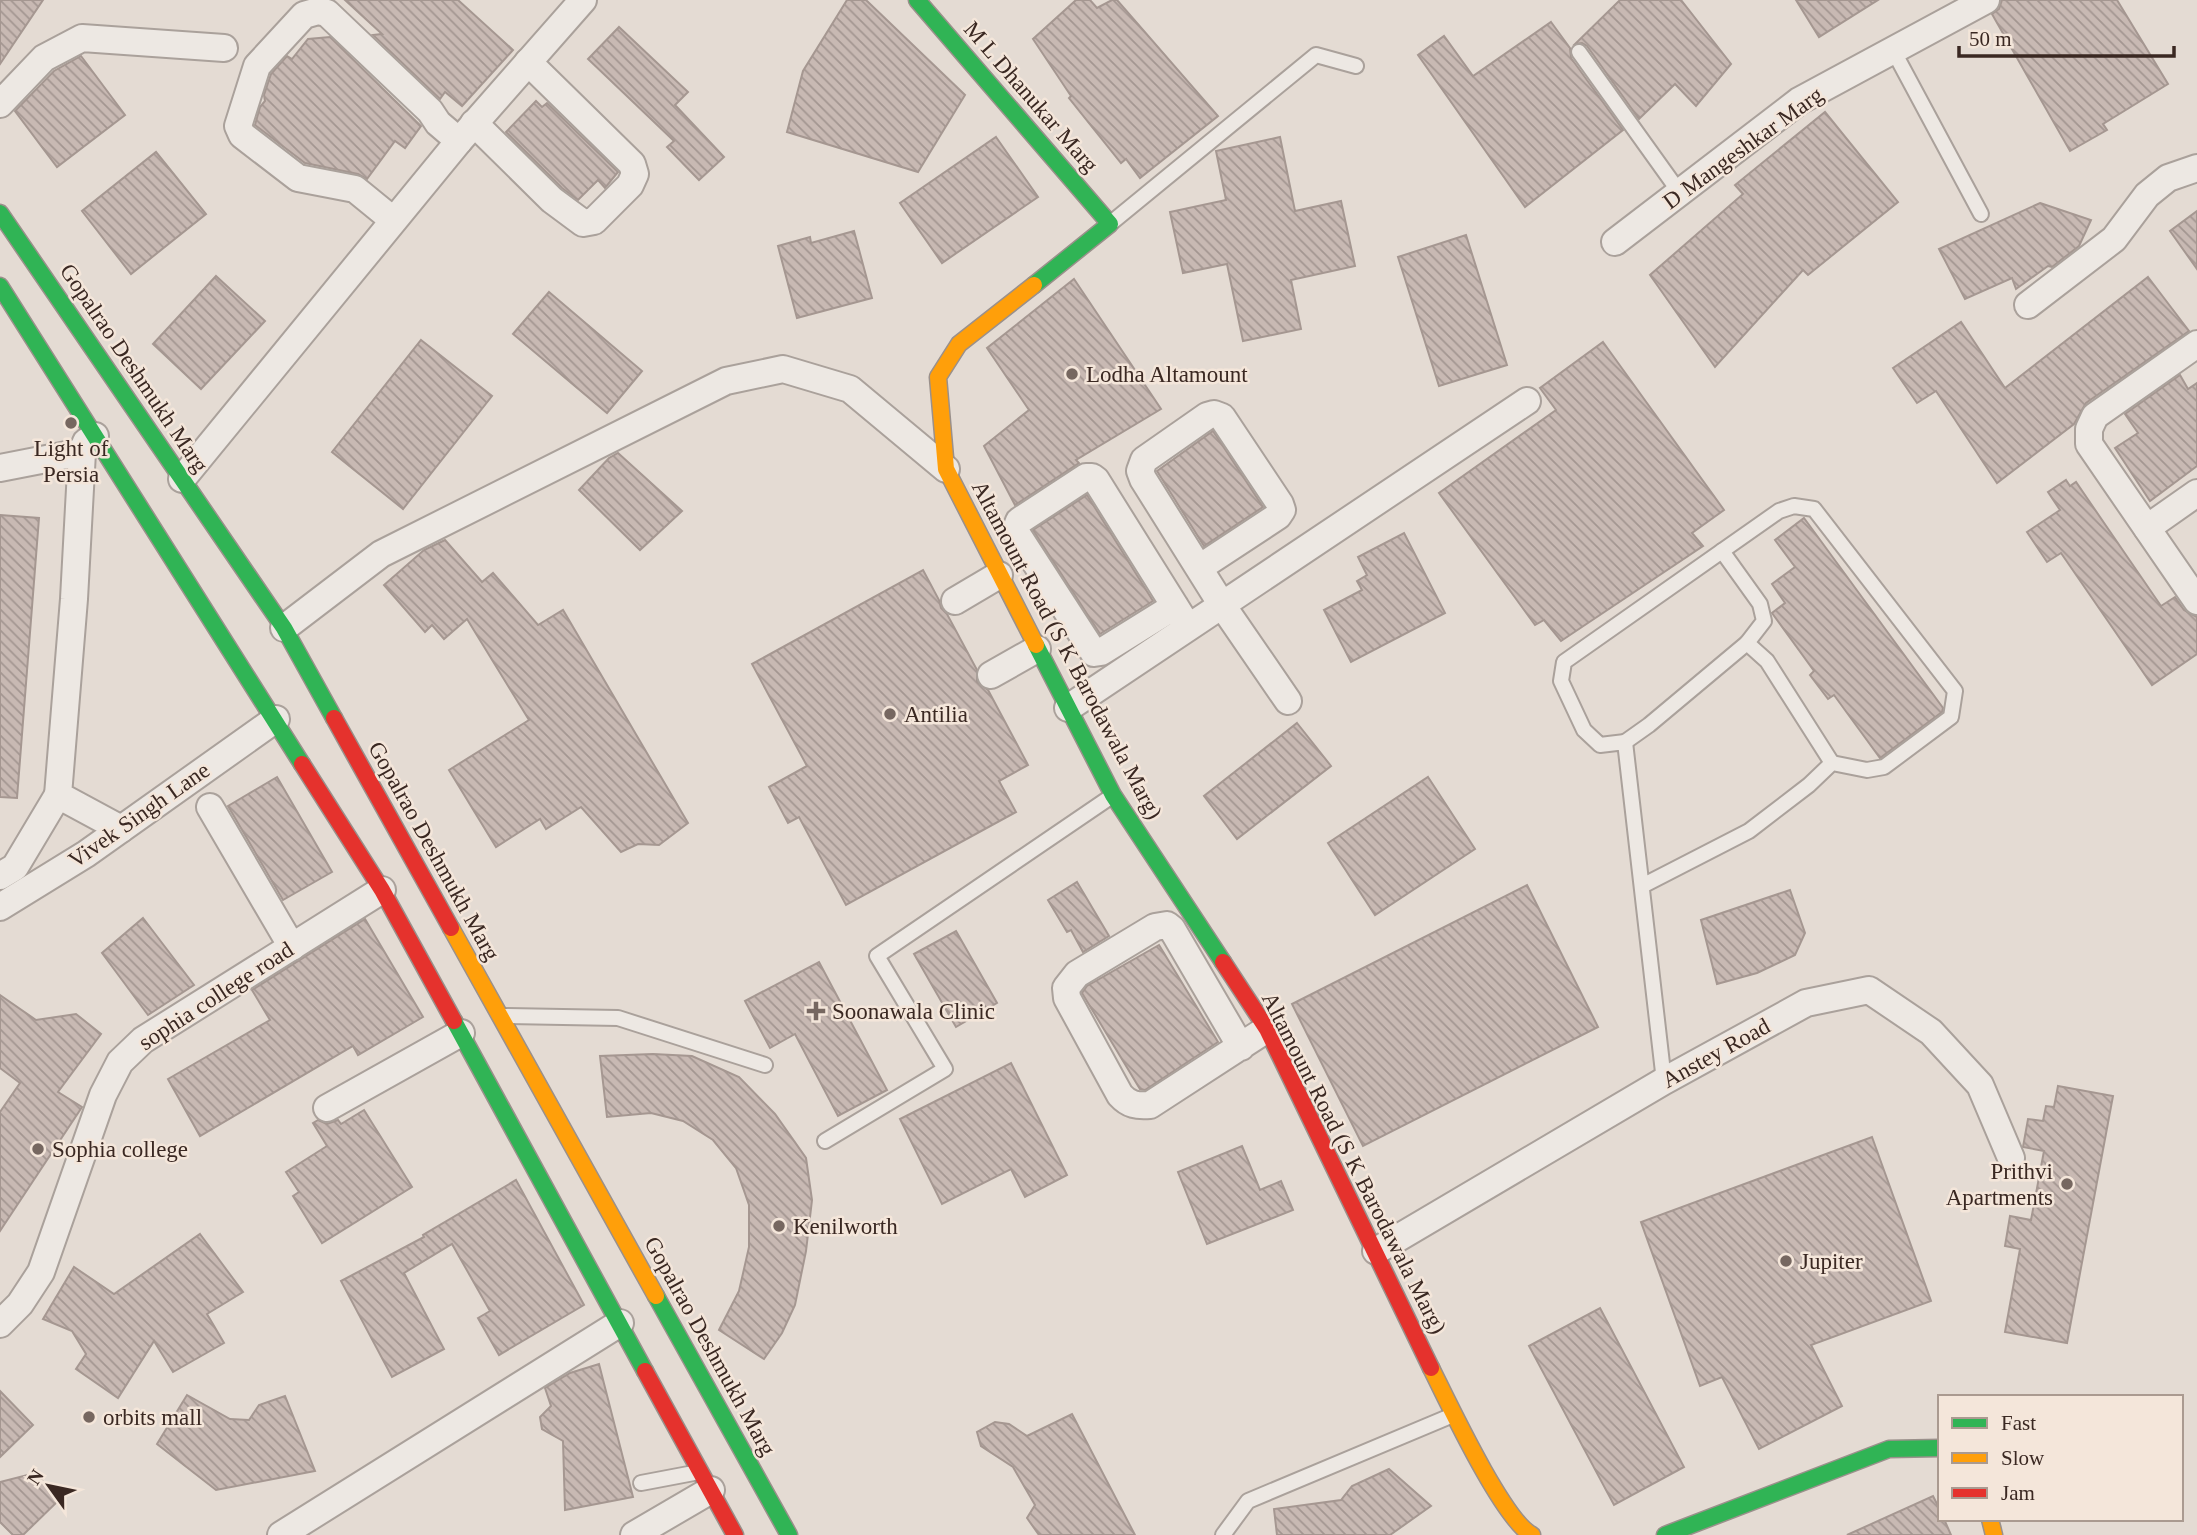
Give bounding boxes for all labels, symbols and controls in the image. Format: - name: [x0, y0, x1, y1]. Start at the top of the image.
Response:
- scale bar: [1959, 14, 2174, 58]
- street label: M L Dhanukar Marg: [959, 17, 1103, 178]
- text: 50 m: [1969, 27, 2012, 51]
- street label: D Mangeshkar Marg: [1658, 81, 1828, 214]
- street label: Gopalrao Deshmukh Marg: [55, 259, 213, 477]
- place label: Lodha Altamount: [1086, 362, 1248, 387]
- marker: Lodha Altamount: [1064, 366, 1080, 382]
- marker: Light of Persia: [63, 415, 79, 431]
- place label: Light of Persia: [34, 436, 109, 487]
- street label: Altamount Road (S K Barodawala Marg): [967, 477, 1167, 823]
- place label: Antilia: [904, 702, 968, 727]
- marker: Antilia: [882, 706, 898, 722]
- street label: Gopalrao Deshmukh Marg: [363, 737, 505, 965]
- street label: Vivek Singh Lane: [64, 757, 214, 873]
- street label: sophia college road: [134, 937, 298, 1055]
- street label: Altamount Road (S K Barodawala Marg): [1257, 988, 1451, 1338]
- place label: Soonawala Clinic: [832, 999, 995, 1024]
- marker: Soonawala Clinic: [806, 1001, 826, 1021]
- street label: Anstey Road: [1658, 1013, 1775, 1093]
- place label: Sophia college: [52, 1137, 188, 1162]
- marker: Sophia college: [30, 1141, 46, 1157]
- place label: Prithvi Apartments: [1946, 1159, 2053, 1210]
- marker: Prithvi Apartments: [2059, 1176, 2075, 1192]
- place label: Kenilworth: [793, 1214, 898, 1239]
- marker: Kenilworth: [771, 1218, 787, 1234]
- street label: Gopalrao Deshmukh Marg: [639, 1232, 781, 1460]
- place label: Jupiter: [1800, 1249, 1863, 1274]
- marker: Jupiter: [1778, 1253, 1794, 1269]
- legend: [1938, 1395, 2183, 1521]
- place label: orbits mall: [103, 1405, 202, 1430]
- marker: orbits mall: [81, 1409, 97, 1425]
- text: Fast: [2001, 1411, 2036, 1435]
- text: Slow: [2001, 1446, 2045, 1470]
- north arrow: [14, 1451, 84, 1521]
- text: N: [23, 1465, 48, 1488]
- text: Jam: [2001, 1481, 2035, 1505]

